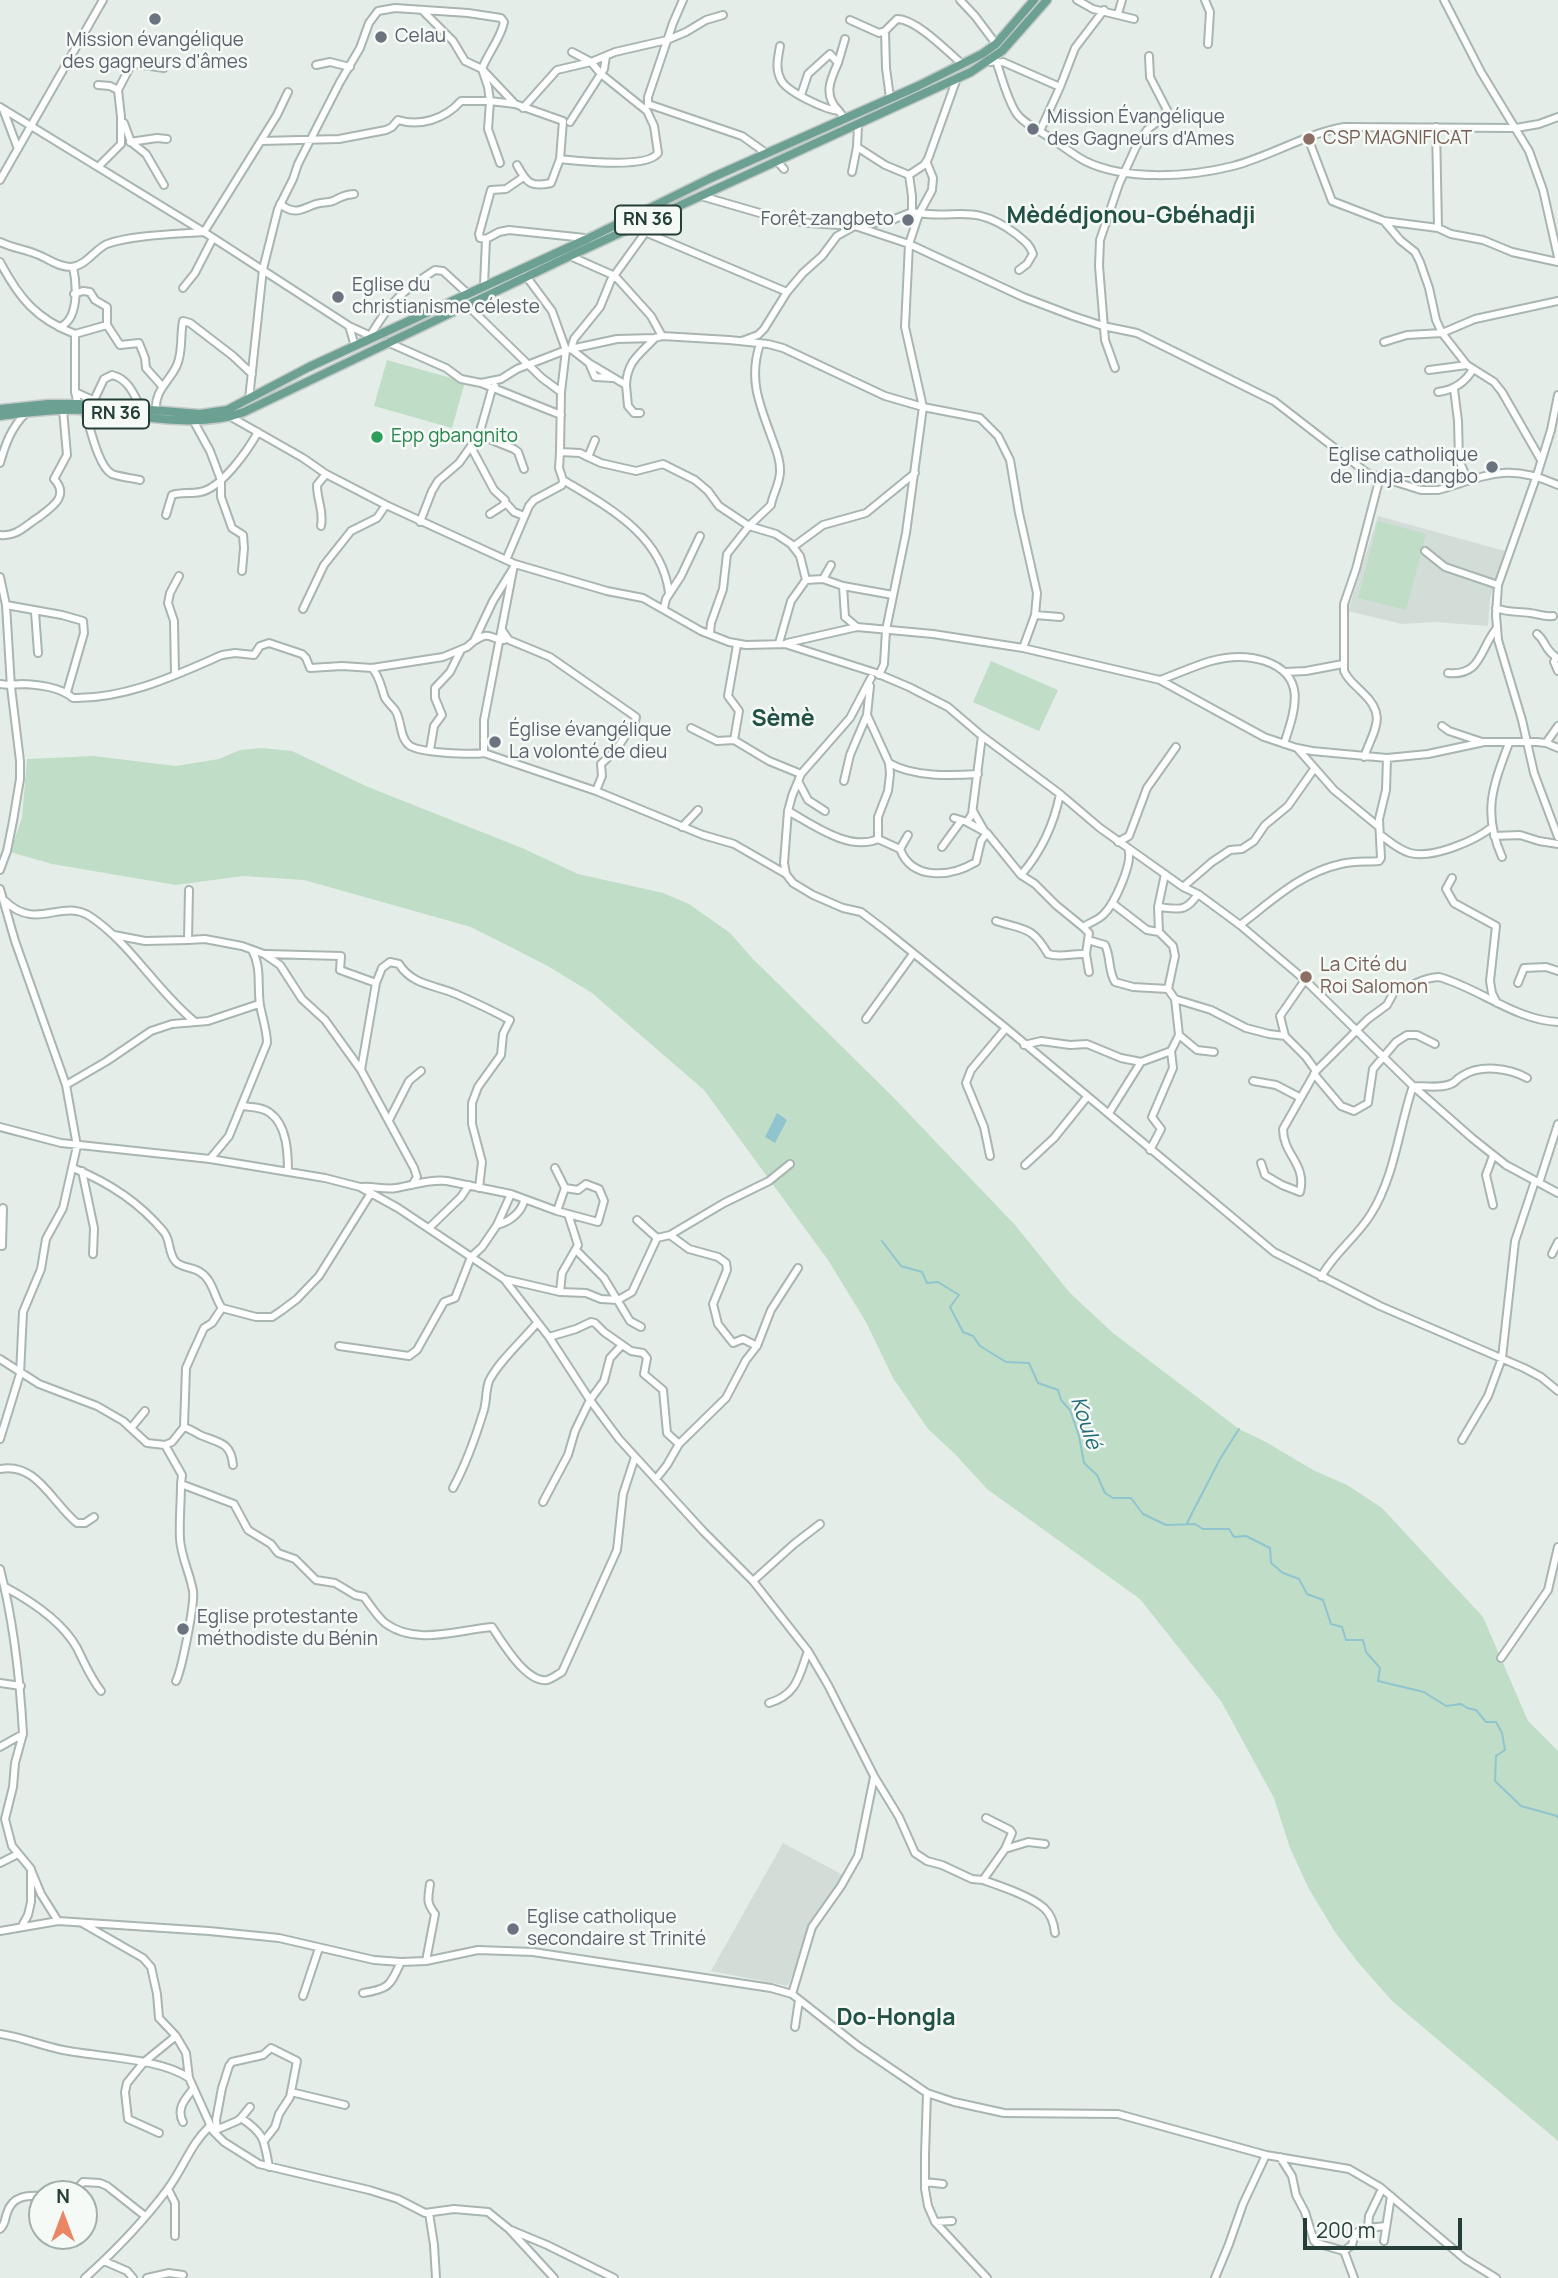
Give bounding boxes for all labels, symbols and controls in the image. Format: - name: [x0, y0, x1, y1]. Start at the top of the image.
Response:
- marker: Mission évangélique des gagneurs d'âmes: [147, 11, 163, 27]
- place label: Celau: [395, 26, 446, 48]
- marker: Celau: [373, 29, 389, 45]
- place label: Mission évangélique des gagneurs d'âmes: [62, 30, 248, 74]
- place label: Mission Évangélique des Gagneurs d'Ames: [1047, 107, 1234, 151]
- marker: Mission Évangélique des Gagneurs d'Ames: [1025, 121, 1041, 137]
- place label: CSP MAGNIFICAT: [1323, 128, 1472, 150]
- marker: CSP MAGNIFICAT: [1301, 131, 1317, 147]
- district label: Mèdédjonou-Gbéhadji: [1007, 203, 1255, 231]
- road number: RN 36: [615, 205, 681, 234]
- place label: Forêt zangbeto: [761, 209, 894, 231]
- marker: Forêt zangbeto: [900, 212, 916, 228]
- place label: Eglise du christianisme céleste: [352, 275, 540, 319]
- marker: Eglise du christianisme céleste: [330, 289, 346, 305]
- road number: RN 36: [83, 400, 149, 428]
- place label: Epp gbangnito: [391, 426, 518, 448]
- marker: Epp gbangnito: [369, 429, 385, 445]
- place label: Eglise catholique de lindja-dangbo: [1329, 445, 1478, 489]
- marker: Eglise catholique de lindja-dangbo: [1484, 459, 1500, 475]
- district label: Sèmè: [751, 706, 815, 734]
- place label: Église évangélique La volonté de dieu: [509, 720, 671, 764]
- marker: Église évangélique La volonté de dieu: [487, 734, 503, 750]
- place label: La Cité du Roi Salomon: [1320, 955, 1428, 999]
- marker: La Cité du Roi Salomon: [1298, 969, 1314, 985]
- water label: Koulé: [1064, 1394, 1106, 1452]
- place label: Eglise protestante méthodiste du Bénin: [197, 1607, 378, 1651]
- marker: Eglise protestante méthodiste du Bénin: [175, 1621, 191, 1637]
- place label: Eglise catholique secondaire st Trinité: [527, 1907, 706, 1951]
- marker: Eglise catholique secondaire st Trinité: [505, 1921, 521, 1937]
- district label: Do-Hongla: [836, 2005, 956, 2033]
- north arrow: [28, 2180, 98, 2250]
- text: N: [56, 2183, 70, 2209]
- scale bar: [1306, 2204, 1465, 2248]
- text: 200 m: [1316, 2216, 1376, 2244]

